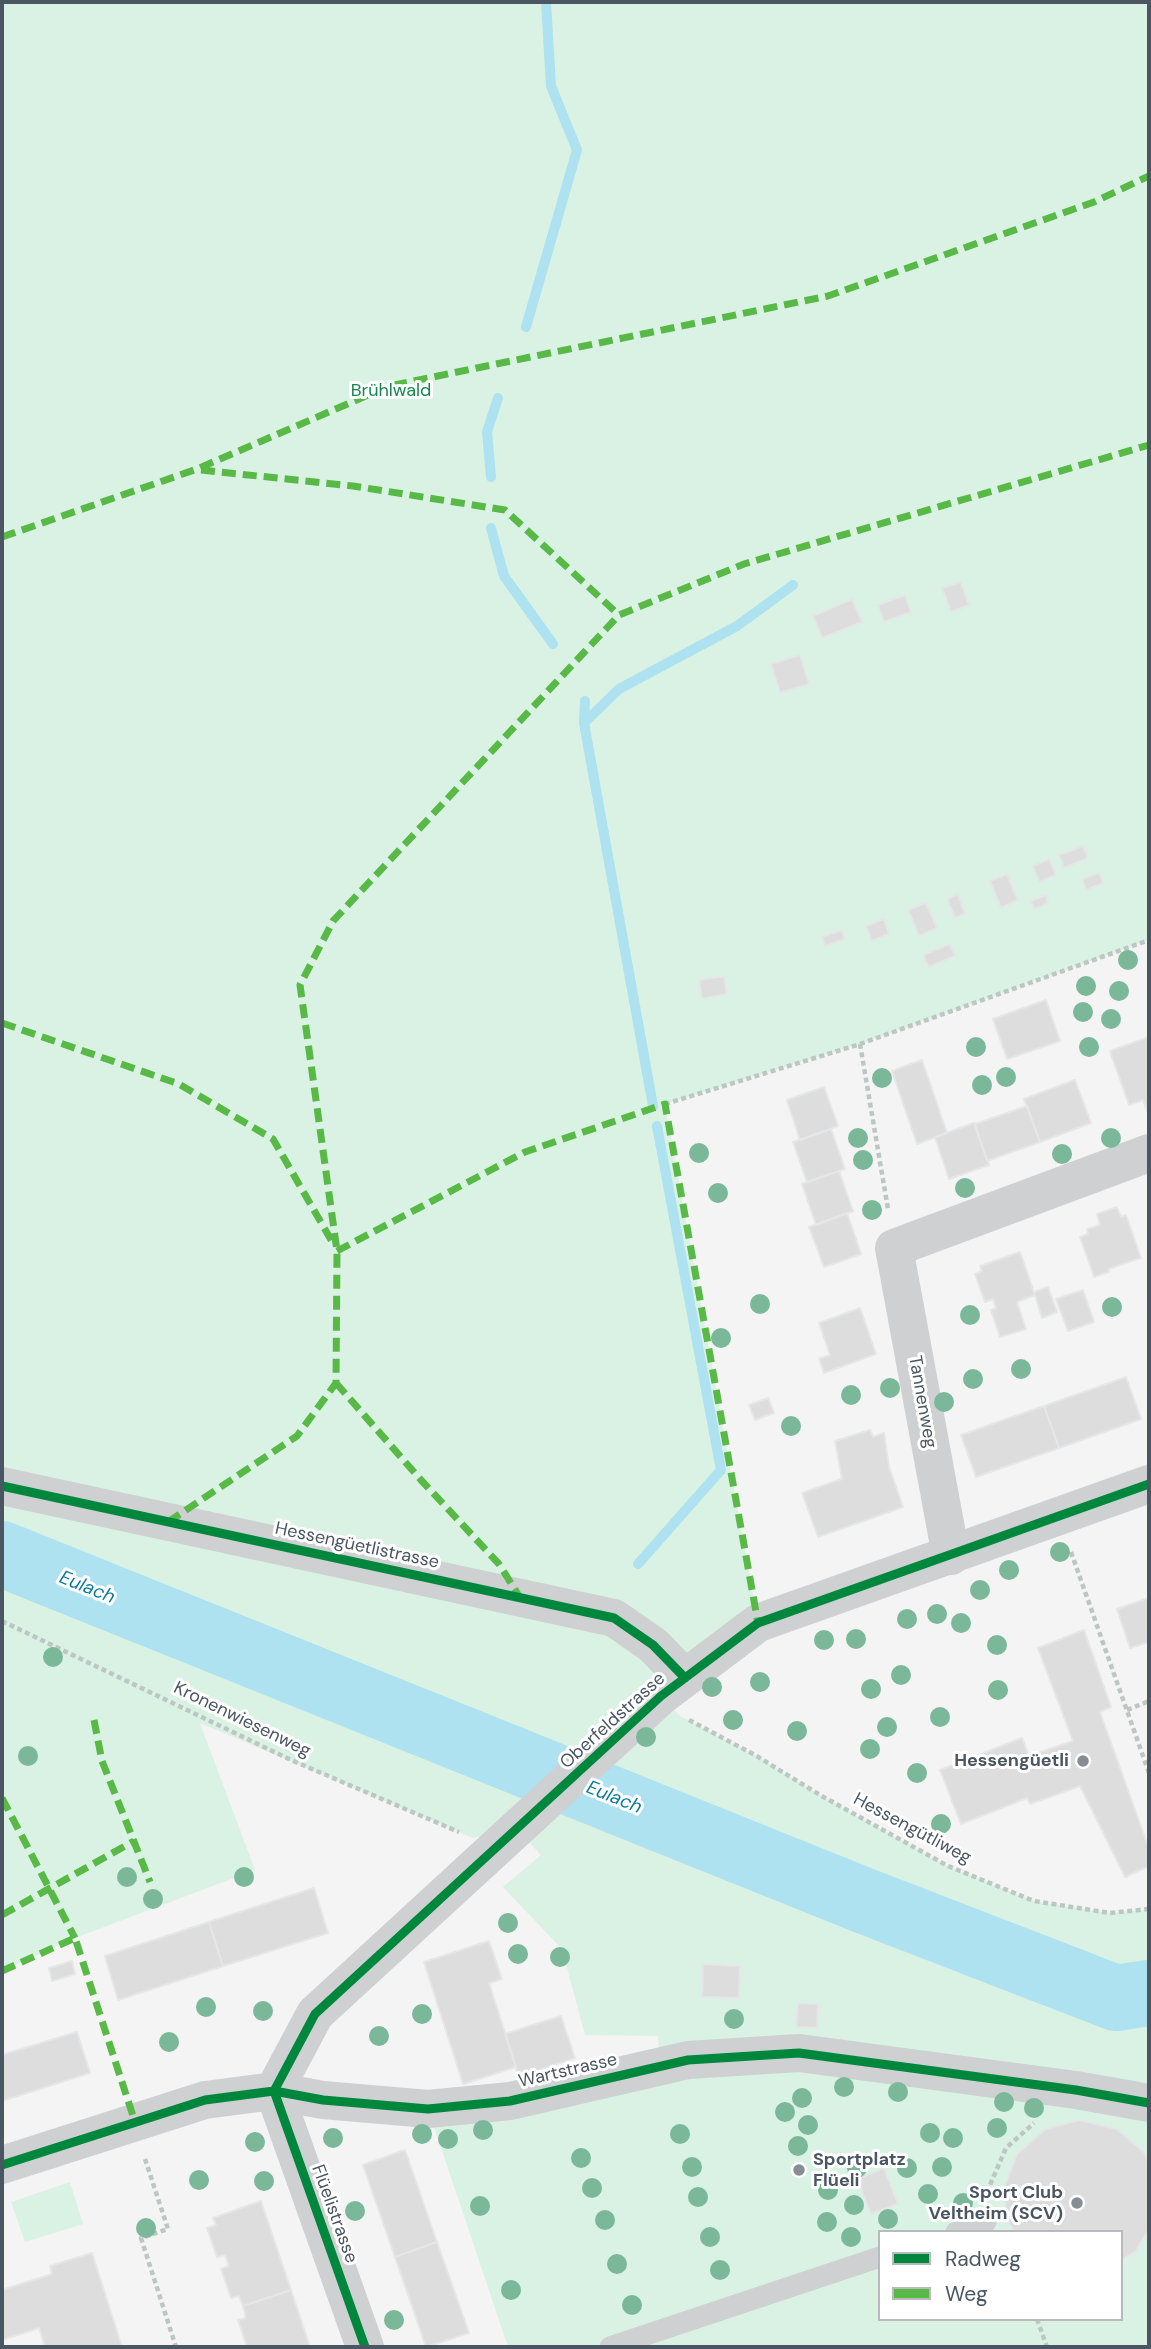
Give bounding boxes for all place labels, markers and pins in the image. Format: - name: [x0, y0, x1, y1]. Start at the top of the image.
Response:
- place label: Hessengüetli: [954, 1750, 1069, 1772]
- marker: Hessengüetli: [1075, 1753, 1091, 1769]
- place label: Sportplatz Flüeli: [813, 2149, 905, 2192]
- marker: Sportplatz Flüeli: [791, 2162, 807, 2178]
- place label: Sport Club Veltheim (SCV): [928, 2182, 1063, 2224]
- marker: Sport Club Veltheim (SCV): [1069, 2195, 1085, 2211]

